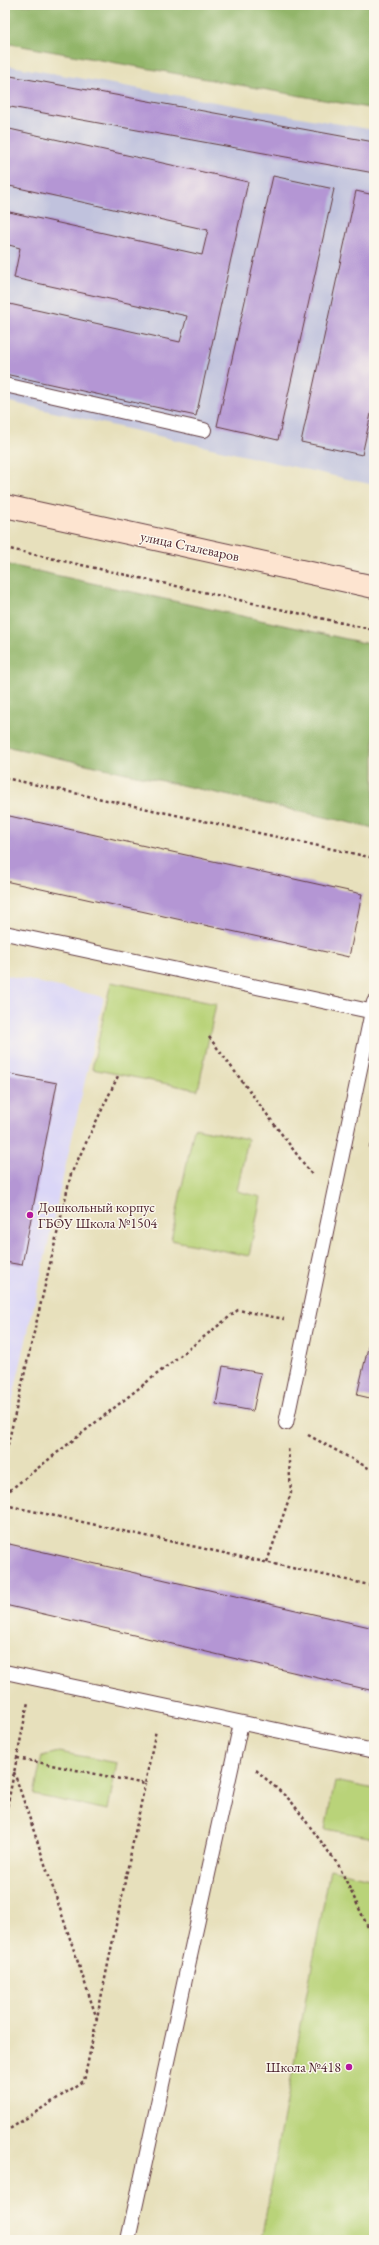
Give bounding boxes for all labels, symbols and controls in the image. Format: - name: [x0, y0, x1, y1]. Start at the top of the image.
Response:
- street label: улица Сталеваров: [139, 527, 241, 565]
- place label: Дошкольный корпус ГБОУ Школа №1504: [38, 1198, 158, 1232]
- marker: Дошкольный корпус ГБОУ Школа №1504: [25, 1210, 35, 1220]
- place label: Школа №418: [266, 2058, 341, 2076]
- marker: Школа №418: [344, 2062, 354, 2072]

